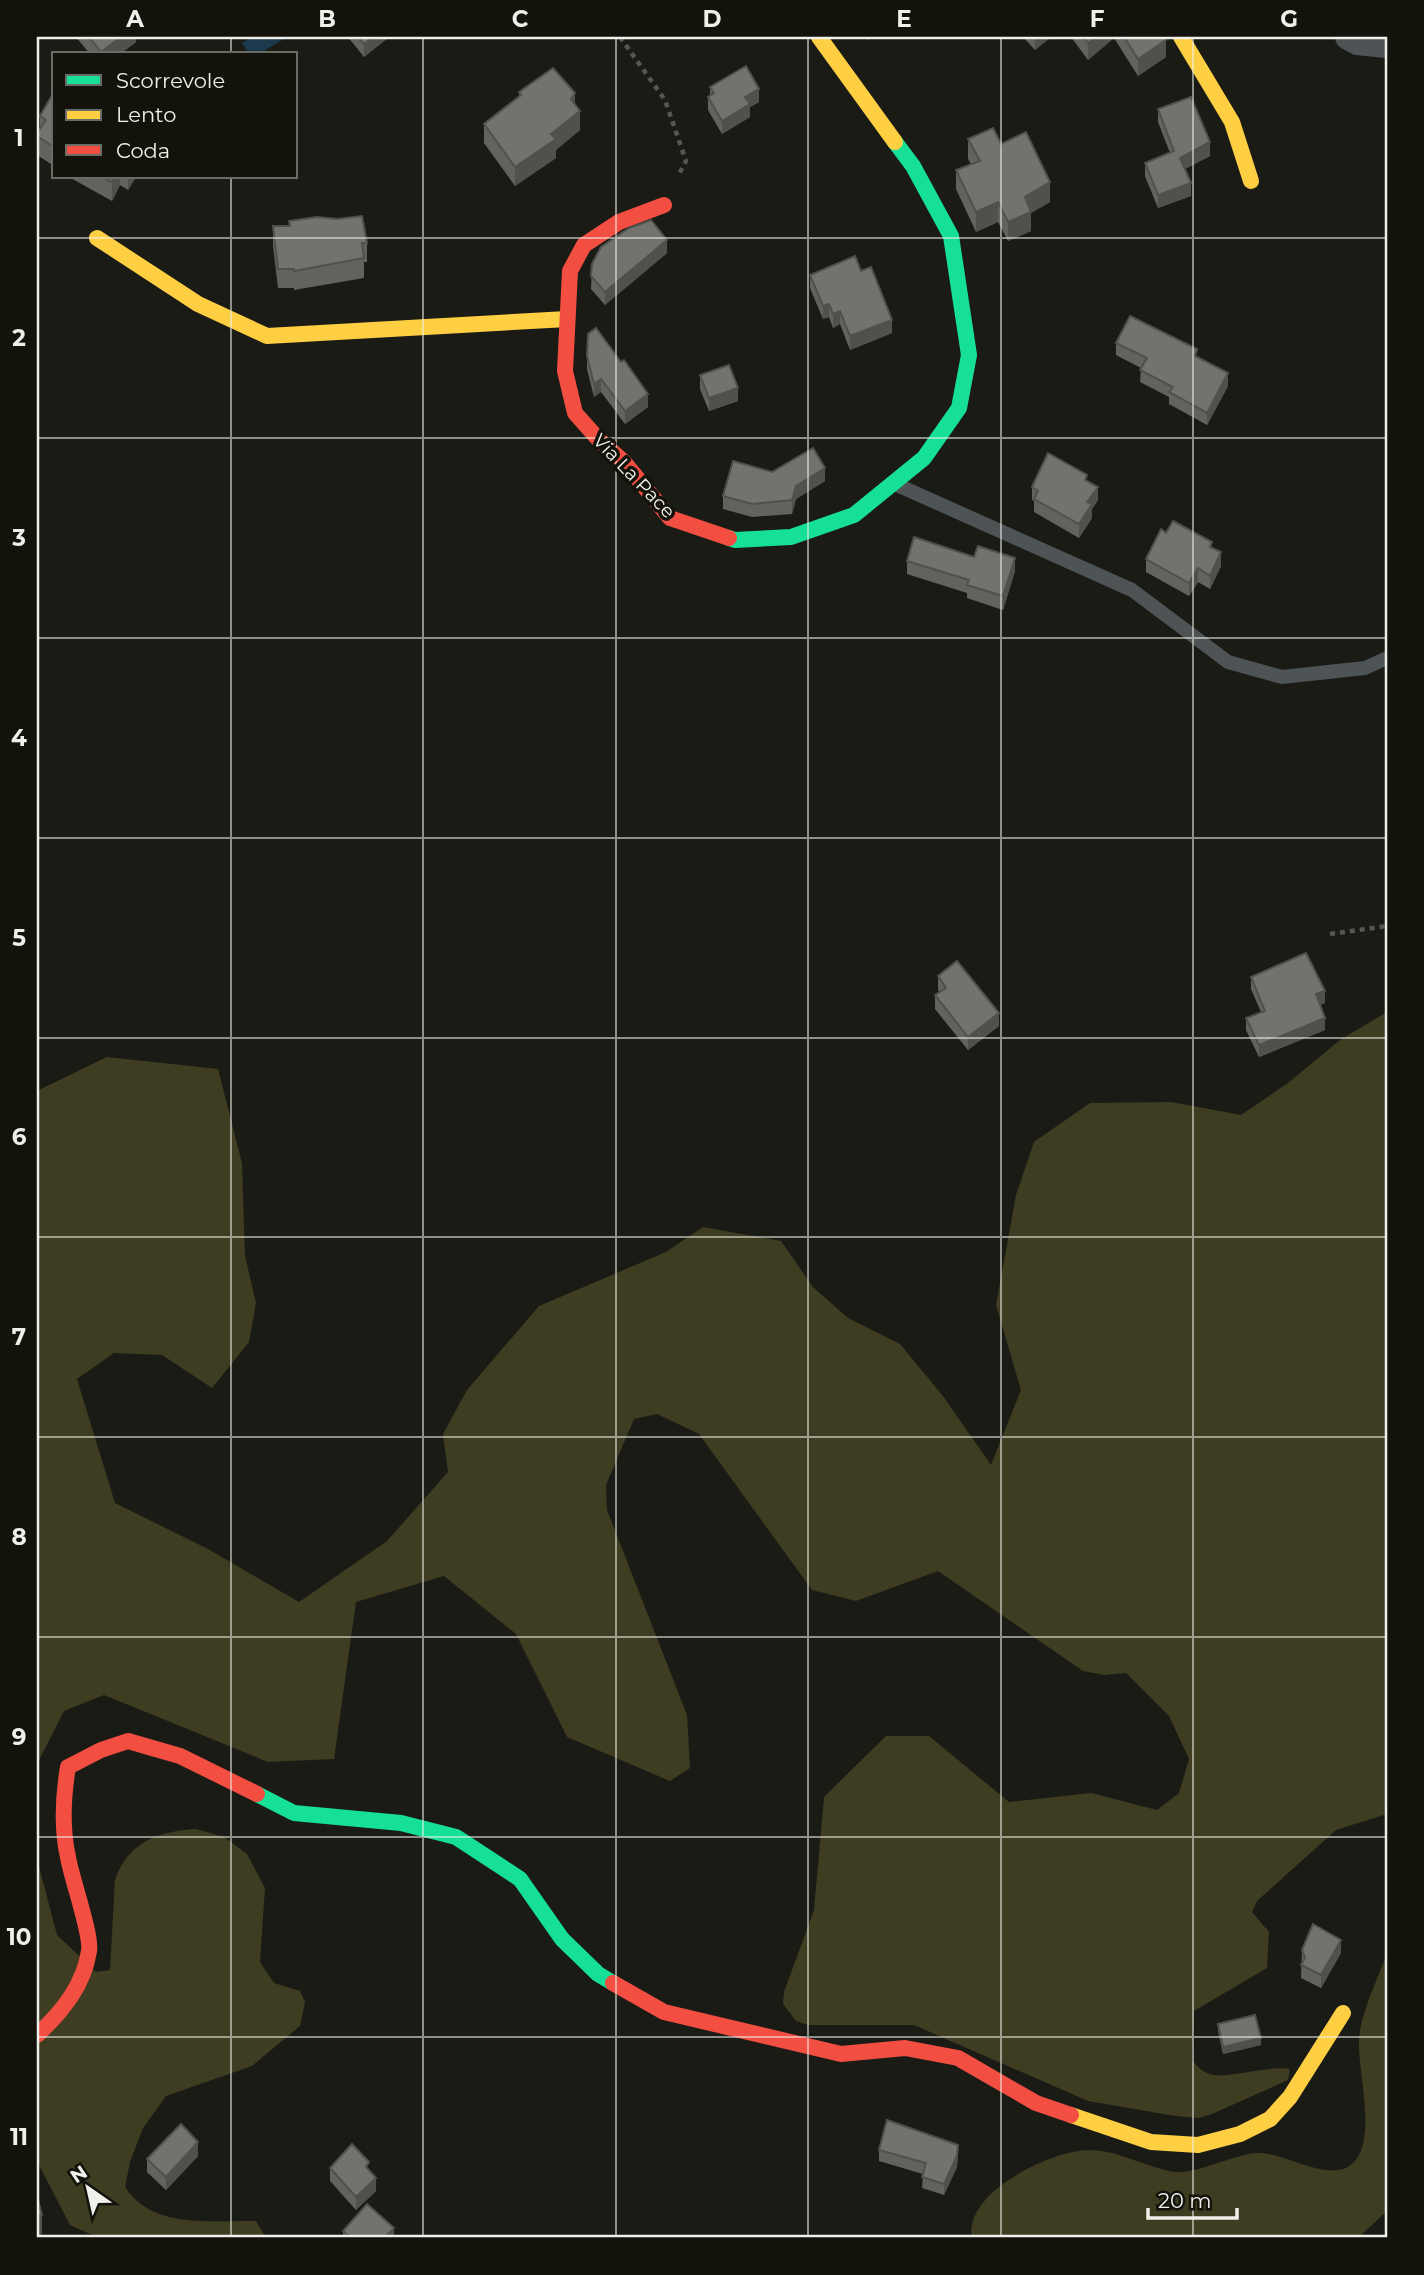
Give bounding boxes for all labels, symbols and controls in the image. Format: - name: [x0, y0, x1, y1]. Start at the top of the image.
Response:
- text: A: [125, 5, 144, 33]
- text: B: [318, 5, 336, 33]
- text: C: [512, 5, 529, 33]
- text: D: [703, 5, 722, 33]
- text: E: [896, 5, 912, 33]
- text: F: [1090, 5, 1105, 33]
- text: G: [1280, 5, 1298, 33]
- legend: [52, 52, 298, 178]
- text: Scorrevole: [116, 68, 225, 93]
- text: Lento: [116, 102, 176, 127]
- text: 1: [14, 124, 24, 152]
- text: Coda: [116, 138, 170, 163]
- text: 2: [12, 324, 26, 352]
- street label: Via La Pace: [588, 429, 680, 523]
- text: 3: [11, 524, 26, 552]
- text: 4: [11, 724, 27, 752]
- text: 5: [12, 924, 26, 952]
- text: 6: [12, 1123, 27, 1151]
- text: 7: [12, 1323, 26, 1351]
- text: 8: [11, 1523, 27, 1551]
- text: 9: [12, 1723, 26, 1751]
- text: 10: [7, 1923, 31, 1951]
- text: 11: [10, 2123, 28, 2151]
- north arrow: [52, 2152, 122, 2222]
- text: N: [66, 2160, 92, 2188]
- scale bar: [1148, 2177, 1237, 2221]
- text: 20 m: [1158, 2188, 1212, 2213]

